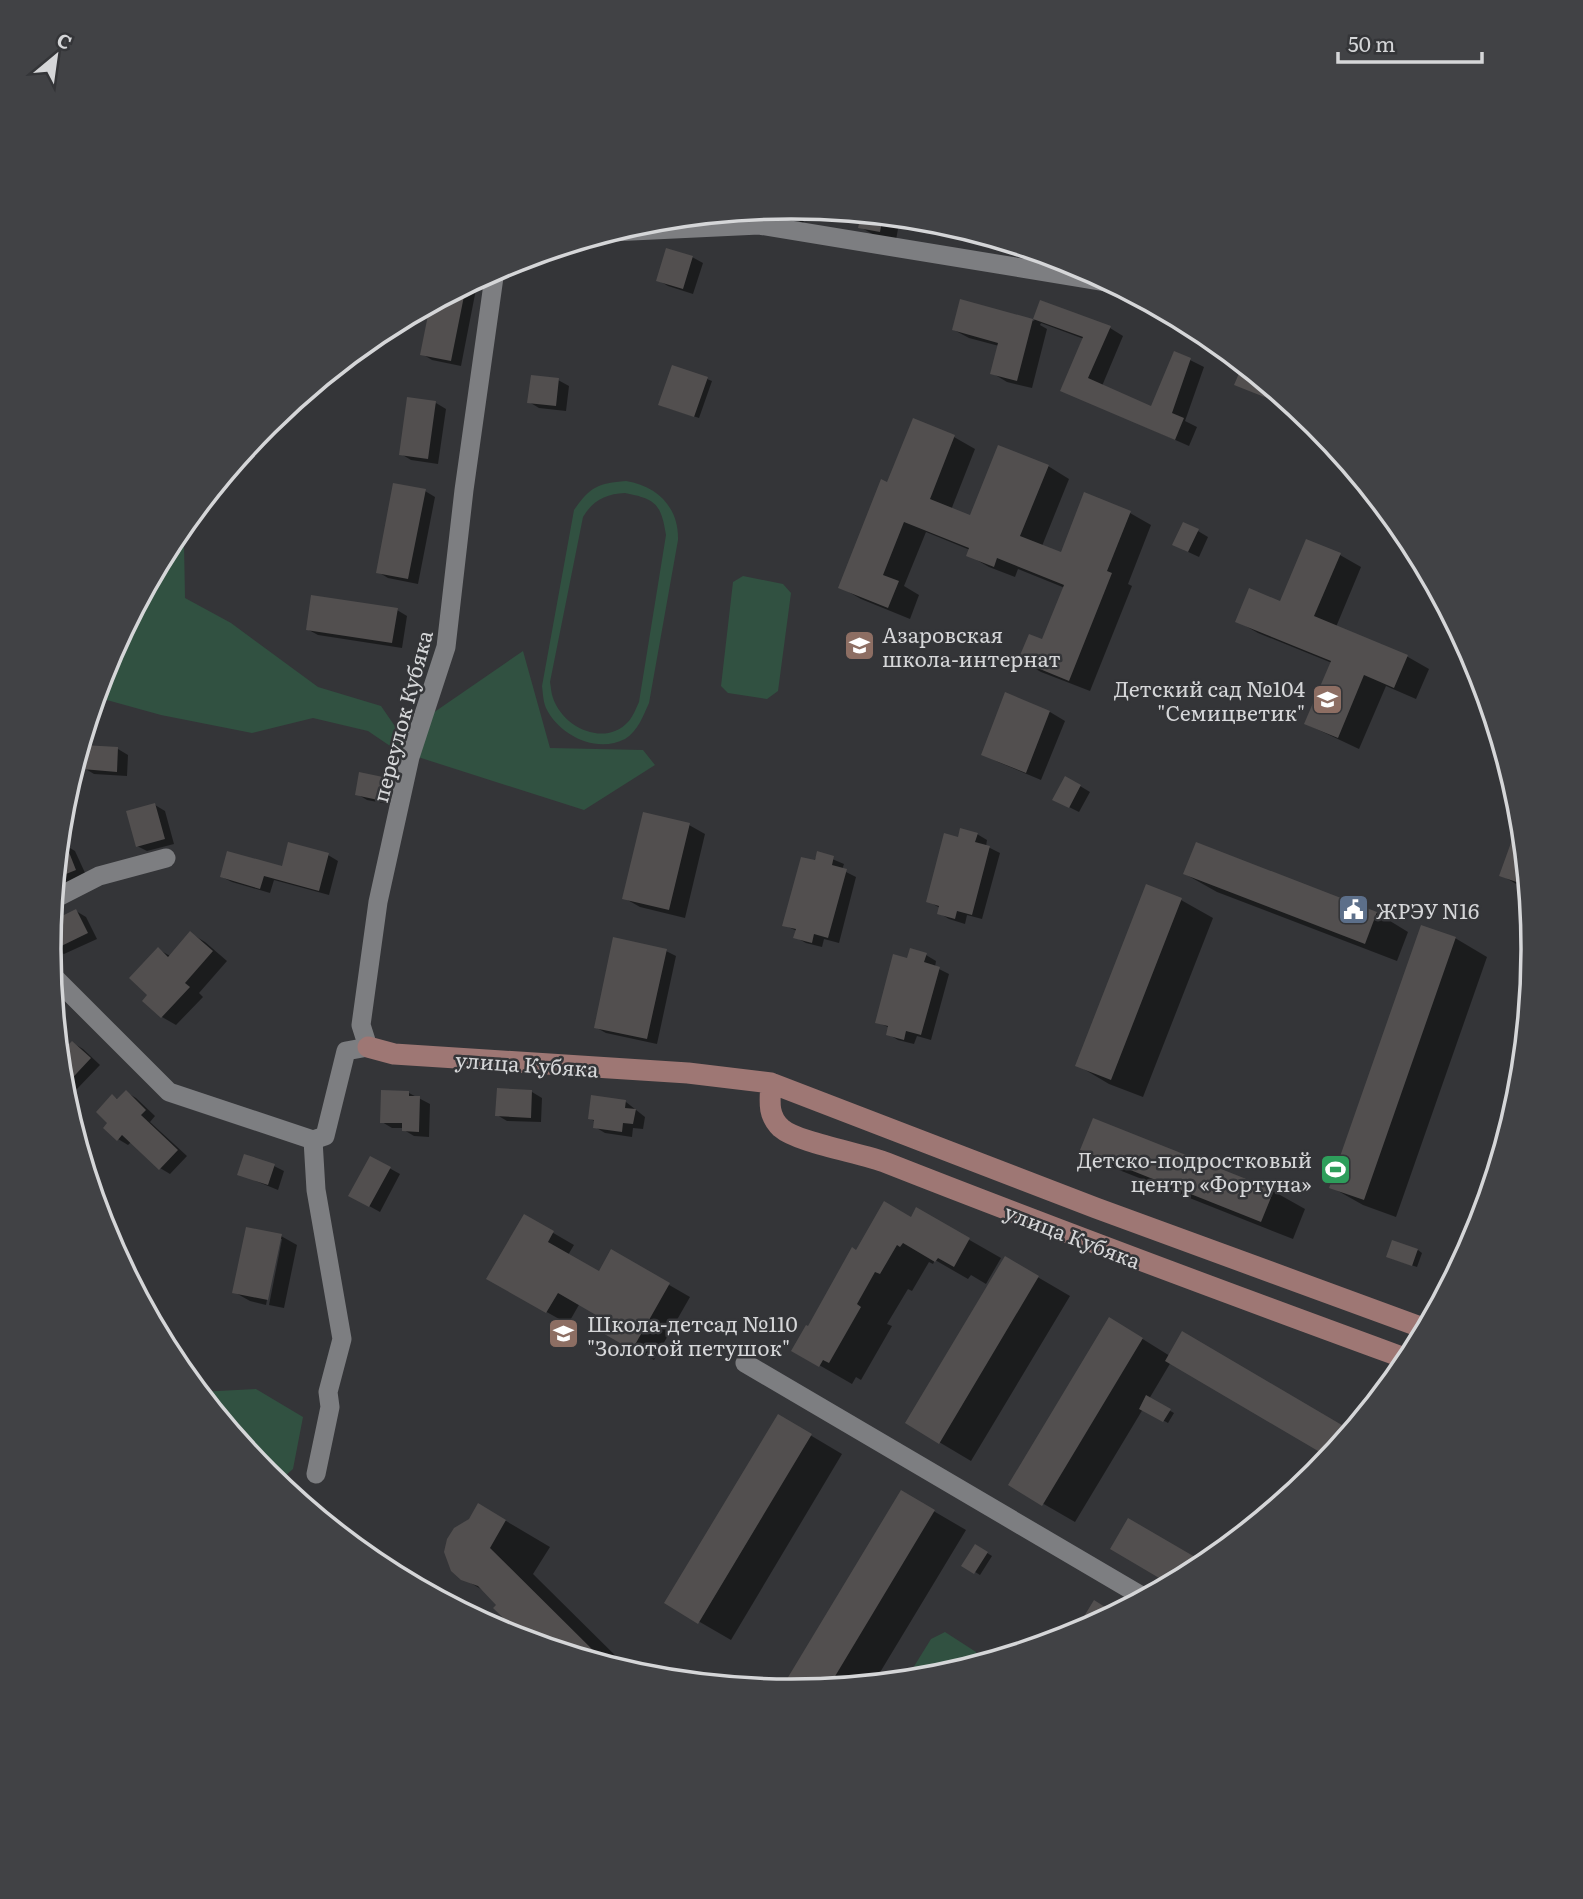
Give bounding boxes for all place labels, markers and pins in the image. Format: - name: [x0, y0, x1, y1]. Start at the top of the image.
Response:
- place label: Азаровская школа-интернат: [882, 618, 1061, 673]
- school or university icon: Азаровская школа-интернат: [842, 628, 876, 662]
- place label: Детский сад №104 "Семицветик": [1114, 672, 1305, 727]
- school or university icon: Детский сад №104 "Семицветик": [1311, 682, 1345, 716]
- public building icon: ЖРЭУ N16: [1336, 892, 1370, 926]
- place label: ЖРЭУ N16: [1376, 894, 1479, 925]
- place label: Детско-подростковый центр «Фортуна»: [1077, 1143, 1312, 1198]
- sports icon: Детско-подростковый центр «Фортуна»: [1318, 1153, 1352, 1187]
- place label: Школа-детсад №110 "Золотой петушок": [587, 1307, 798, 1362]
- school or university icon: Школа-детсад №110 "Золотой петушок": [547, 1317, 581, 1351]

